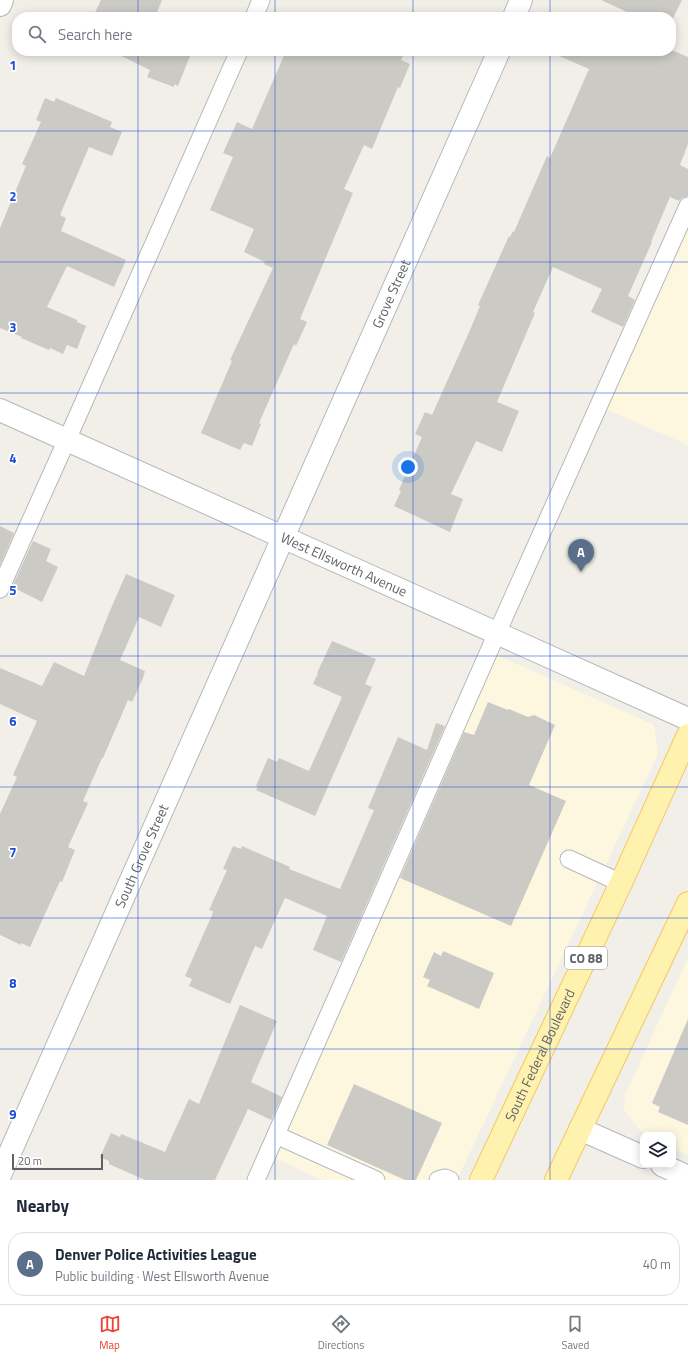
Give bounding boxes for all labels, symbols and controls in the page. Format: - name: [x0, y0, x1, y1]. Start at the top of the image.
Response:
- search box: [12, 12, 676, 56]
- icon: search: [26, 23, 48, 45]
- text: Search here: [58, 23, 132, 46]
- text: 1: [9, 55, 17, 75]
- text: 2: [9, 186, 17, 206]
- street label: Grove Street: [366, 256, 415, 332]
- text: 3: [9, 317, 17, 337]
- text: 4: [9, 448, 17, 468]
- your location: [398, 457, 418, 477]
- street label: West Ellsworth Avenue: [277, 526, 411, 602]
- pin: A: [568, 539, 594, 572]
- text: 5: [9, 580, 17, 600]
- text: 6: [9, 711, 17, 731]
- street label: South Grove Street: [109, 801, 173, 911]
- text: 7: [9, 842, 17, 862]
- road number: CO 88: [565, 947, 607, 969]
- text: 8: [9, 973, 17, 993]
- street label: South Federal Boulevard: [499, 985, 580, 1125]
- text: 9: [9, 1104, 17, 1124]
- map controls: [640, 1132, 676, 1168]
- button: layers: [640, 1132, 676, 1168]
- scale bar: [12, 1152, 103, 1171]
- text: 20 m: [18, 1153, 42, 1169]
- text: Nearby: [16, 1193, 69, 1219]
- text: Denver Police Activities League: [55, 1243, 257, 1266]
- text: A: [26, 1254, 34, 1274]
- text: 40 m: [643, 1254, 671, 1274]
- text: Public building · West Ellsworth Avenue: [55, 1266, 269, 1286]
- tab: Map: [99, 1313, 121, 1353]
- tab: Directions: [318, 1313, 364, 1353]
- tab: Saved: [561, 1313, 589, 1353]

